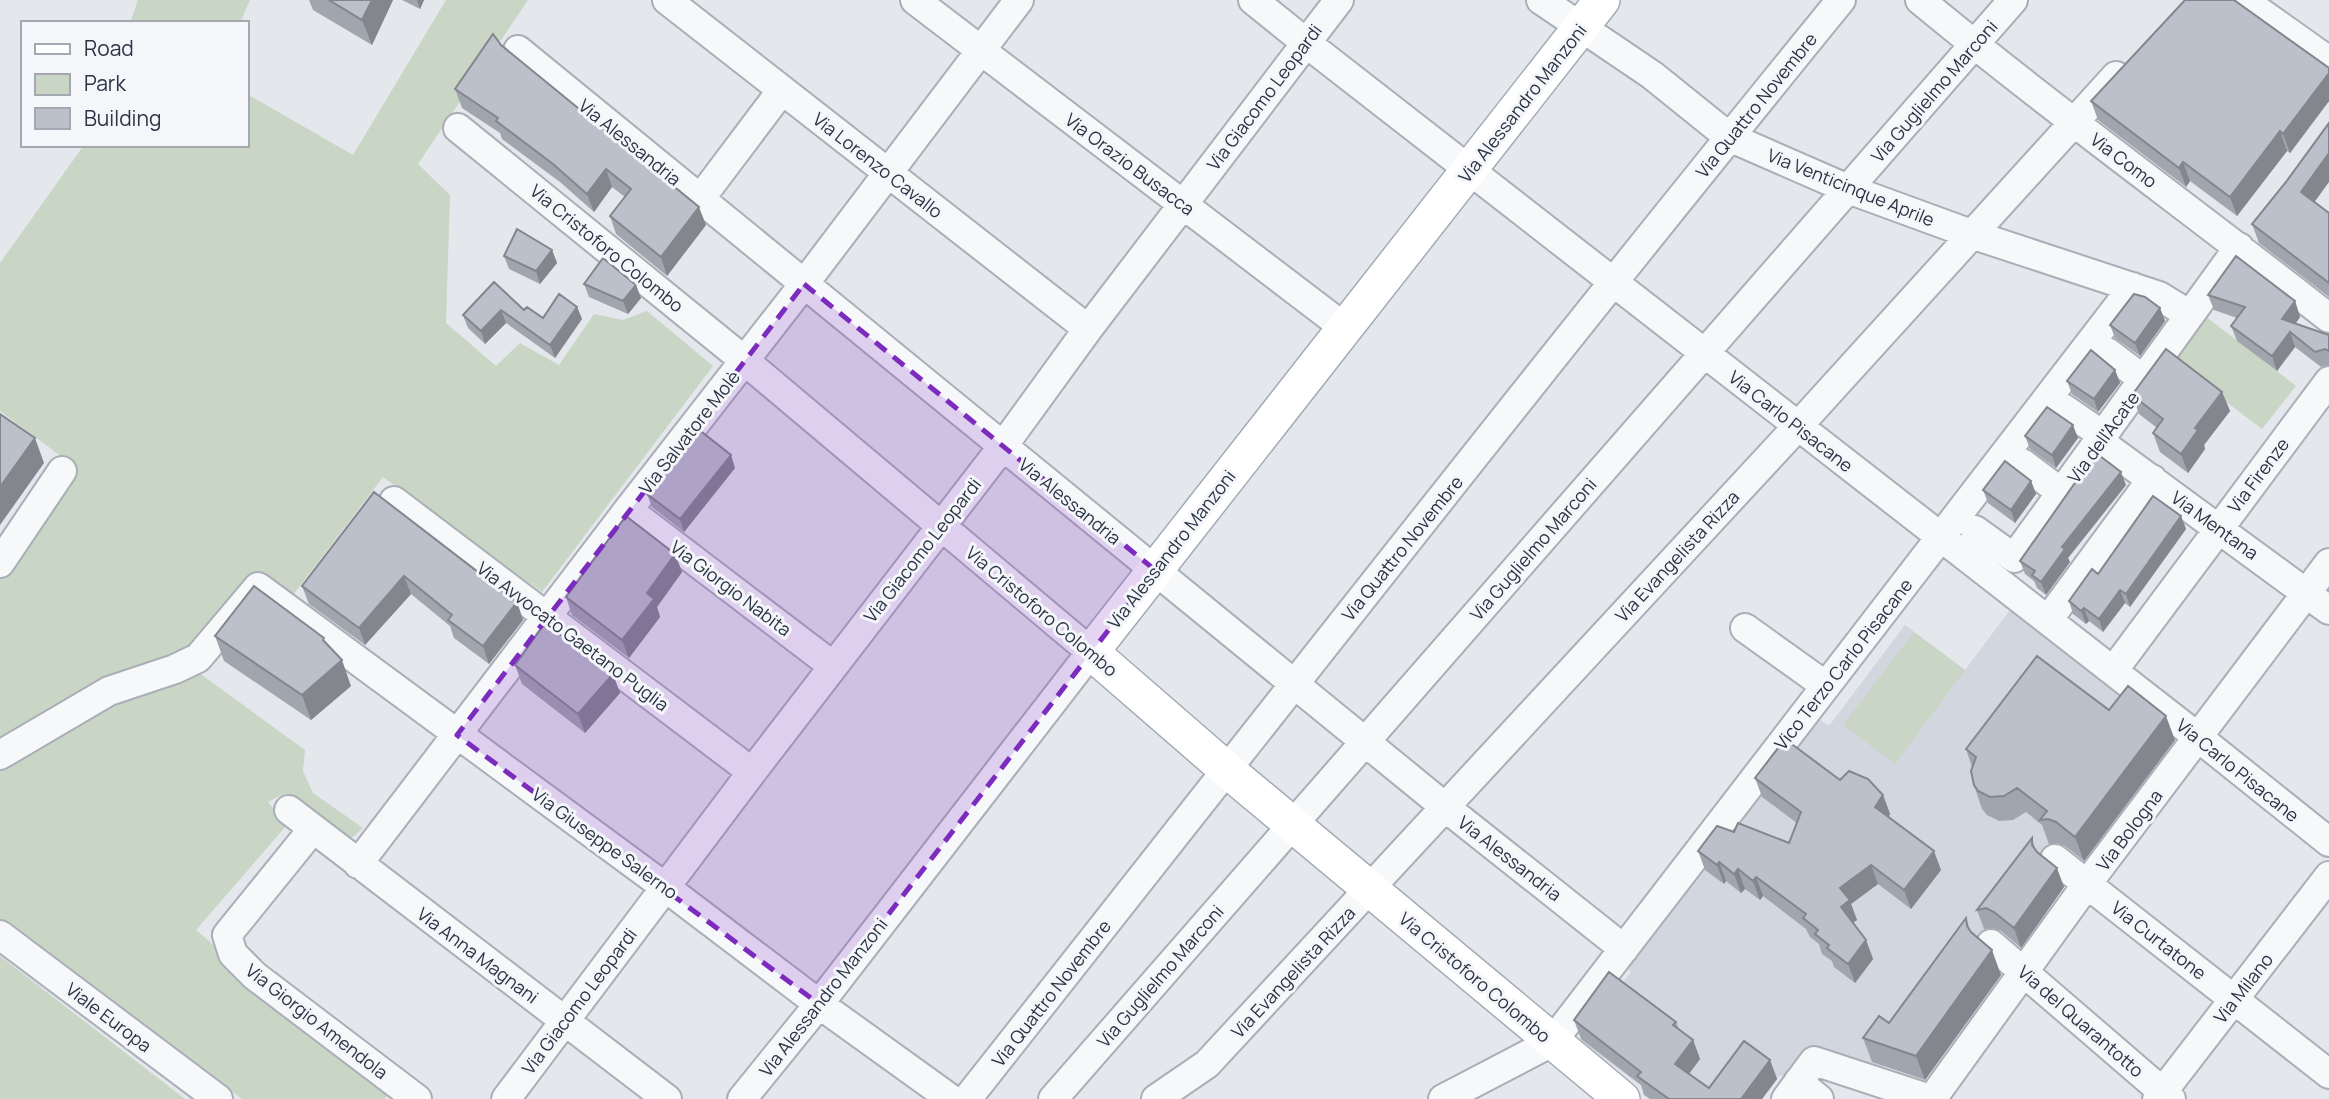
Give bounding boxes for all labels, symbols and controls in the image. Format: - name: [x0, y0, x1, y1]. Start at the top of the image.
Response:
- street label: Via Guglielmo Marconi: [1865, 15, 2003, 167]
- street label: Via Giacomo Leopardi: [1201, 19, 1327, 175]
- street label: Via Alessandro Manzoni: [1452, 19, 1592, 187]
- legend: [21, 21, 248, 147]
- street label: Via Quattro Novembre: [1690, 27, 1822, 183]
- text: Road: [84, 34, 134, 62]
- text: Park: [84, 69, 126, 97]
- street label: Via Alessandria: [574, 93, 686, 191]
- text: Building: [84, 104, 161, 132]
- street label: Via Lorenzo Cavallo: [808, 107, 948, 223]
- street label: Via Orazio Busacca: [1060, 107, 1200, 221]
- street label: Via Como: [2086, 127, 2162, 193]
- street label: Via Venticinque Aprile: [1764, 143, 1938, 231]
- street label: Via Cristoforo Colombo: [525, 179, 689, 317]
- street label: Via Salvatore Molè: [633, 365, 745, 499]
- street label: Via Carlo Pisacane: [1724, 365, 1858, 477]
- street label: Via dell'Acate: [2062, 386, 2144, 488]
- street label: Via Firenze: [2222, 433, 2294, 517]
- street label: Via Alessandria: [1014, 452, 1126, 550]
- street label: Via Alessandro Manzoni: [1101, 465, 1241, 633]
- street label: Via Quattro Novembre: [1336, 470, 1468, 626]
- street label: Via Giacomo Leopardi: [858, 473, 986, 627]
- street label: Via Guglielmo Marconi: [1464, 473, 1602, 625]
- street label: Via Evangelista Rizza: [1610, 485, 1744, 627]
- street label: Via Mentana: [2167, 485, 2263, 565]
- street label: Via Giorgio Nabita: [666, 535, 796, 641]
- street label: Via Cristoforo Colombo: [961, 540, 1123, 682]
- street label: Via Avvocato Gaetano Puglia: [472, 556, 674, 716]
- street label: Vico Terzo Carlo Pisacane: [1768, 573, 1918, 755]
- street label: Via Carlo Pisacane: [2172, 713, 2304, 827]
- street label: Via Giuseppe Salerno: [527, 782, 683, 904]
- street label: Via Bologna: [2090, 784, 2168, 876]
- street label: Via Alessandria: [1453, 810, 1567, 906]
- street label: Via Curtatone: [2107, 895, 2211, 985]
- street label: Via Guglielmo Marconi: [1091, 900, 1229, 1052]
- street label: Via Anna Magnani: [412, 901, 544, 1009]
- street label: Via Evangelista Rizza: [1226, 901, 1360, 1043]
- street label: Via Cristoforo Colombo: [1394, 906, 1556, 1048]
- street label: Via Alessandro Manzoni: [753, 913, 893, 1081]
- street label: Via Quattro Novembre: [986, 915, 1116, 1071]
- street label: Via Giacomo Leopardi: [516, 923, 642, 1079]
- street label: Via Milano: [2208, 948, 2278, 1028]
- street label: Via Giorgio Amendola: [241, 958, 393, 1084]
- street label: Via del Quarantotto: [2013, 960, 2149, 1082]
- street label: Viale Europa: [61, 977, 157, 1057]

